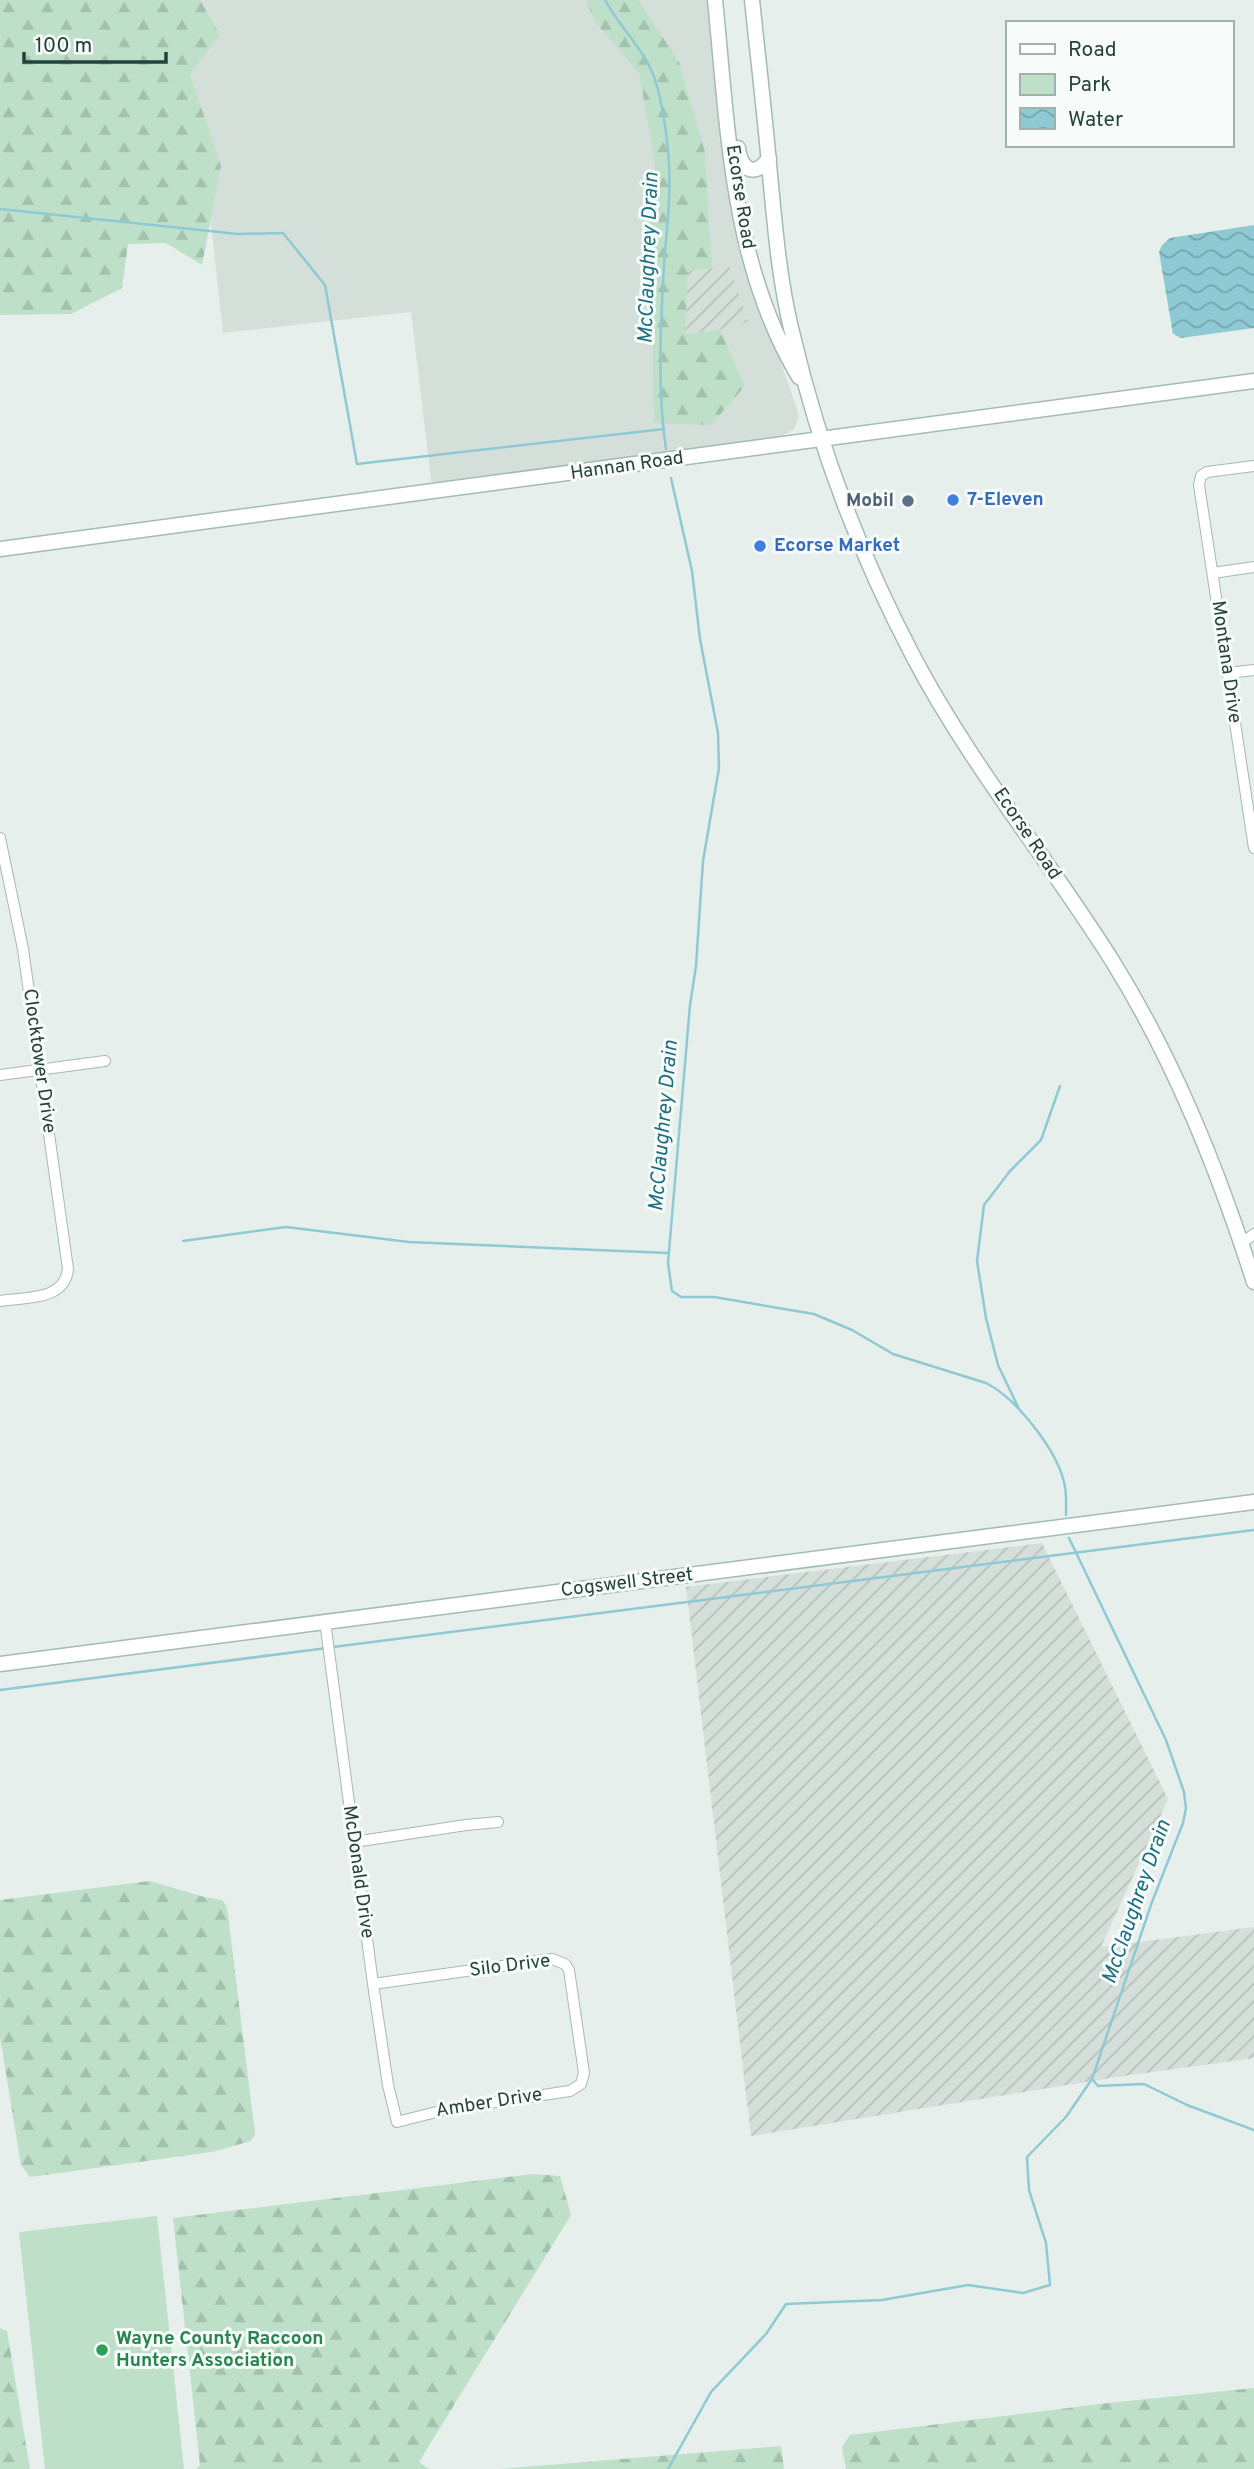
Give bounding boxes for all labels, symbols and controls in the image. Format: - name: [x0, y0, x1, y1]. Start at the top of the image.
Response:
- scale bar: [24, 21, 166, 65]
- legend: [1006, 21, 1233, 147]
- text: 100 m: [35, 33, 92, 60]
- text: Road: [1068, 37, 1117, 64]
- text: Park: [1068, 72, 1111, 99]
- text: Water: [1068, 107, 1123, 134]
- street label: Ecorse Road: [720, 143, 760, 251]
- water label: McClaughrey Drain: [633, 171, 666, 344]
- street label: Hannan Road: [569, 446, 685, 486]
- place label: 7-Eleven: [967, 488, 1044, 512]
- place label: Mobil: [846, 489, 894, 513]
- marker: 7-Eleven: [945, 492, 961, 508]
- marker: Mobil: [900, 493, 916, 509]
- place label: Ecorse Market: [774, 534, 900, 558]
- marker: Ecorse Market: [752, 538, 768, 554]
- street label: Montana Drive: [1206, 599, 1246, 725]
- street label: Ecorse Road: [988, 784, 1066, 884]
- street label: Clocktower Drive: [17, 987, 61, 1135]
- water label: McClaughrey Drain: [643, 1039, 685, 1213]
- street label: Cogswell Street: [560, 1563, 694, 1603]
- street label: McDonald Drive: [337, 1804, 379, 1940]
- water label: McClaughrey Drain: [1096, 1816, 1178, 1988]
- street label: Silo Drive: [468, 1949, 552, 1983]
- street label: Amber Drive: [434, 2083, 544, 2123]
- place label: Wayne County Raccoon Hunters Association: [116, 2327, 323, 2373]
- marker: Wayne County Raccoon Hunters Association: [94, 2342, 110, 2358]

